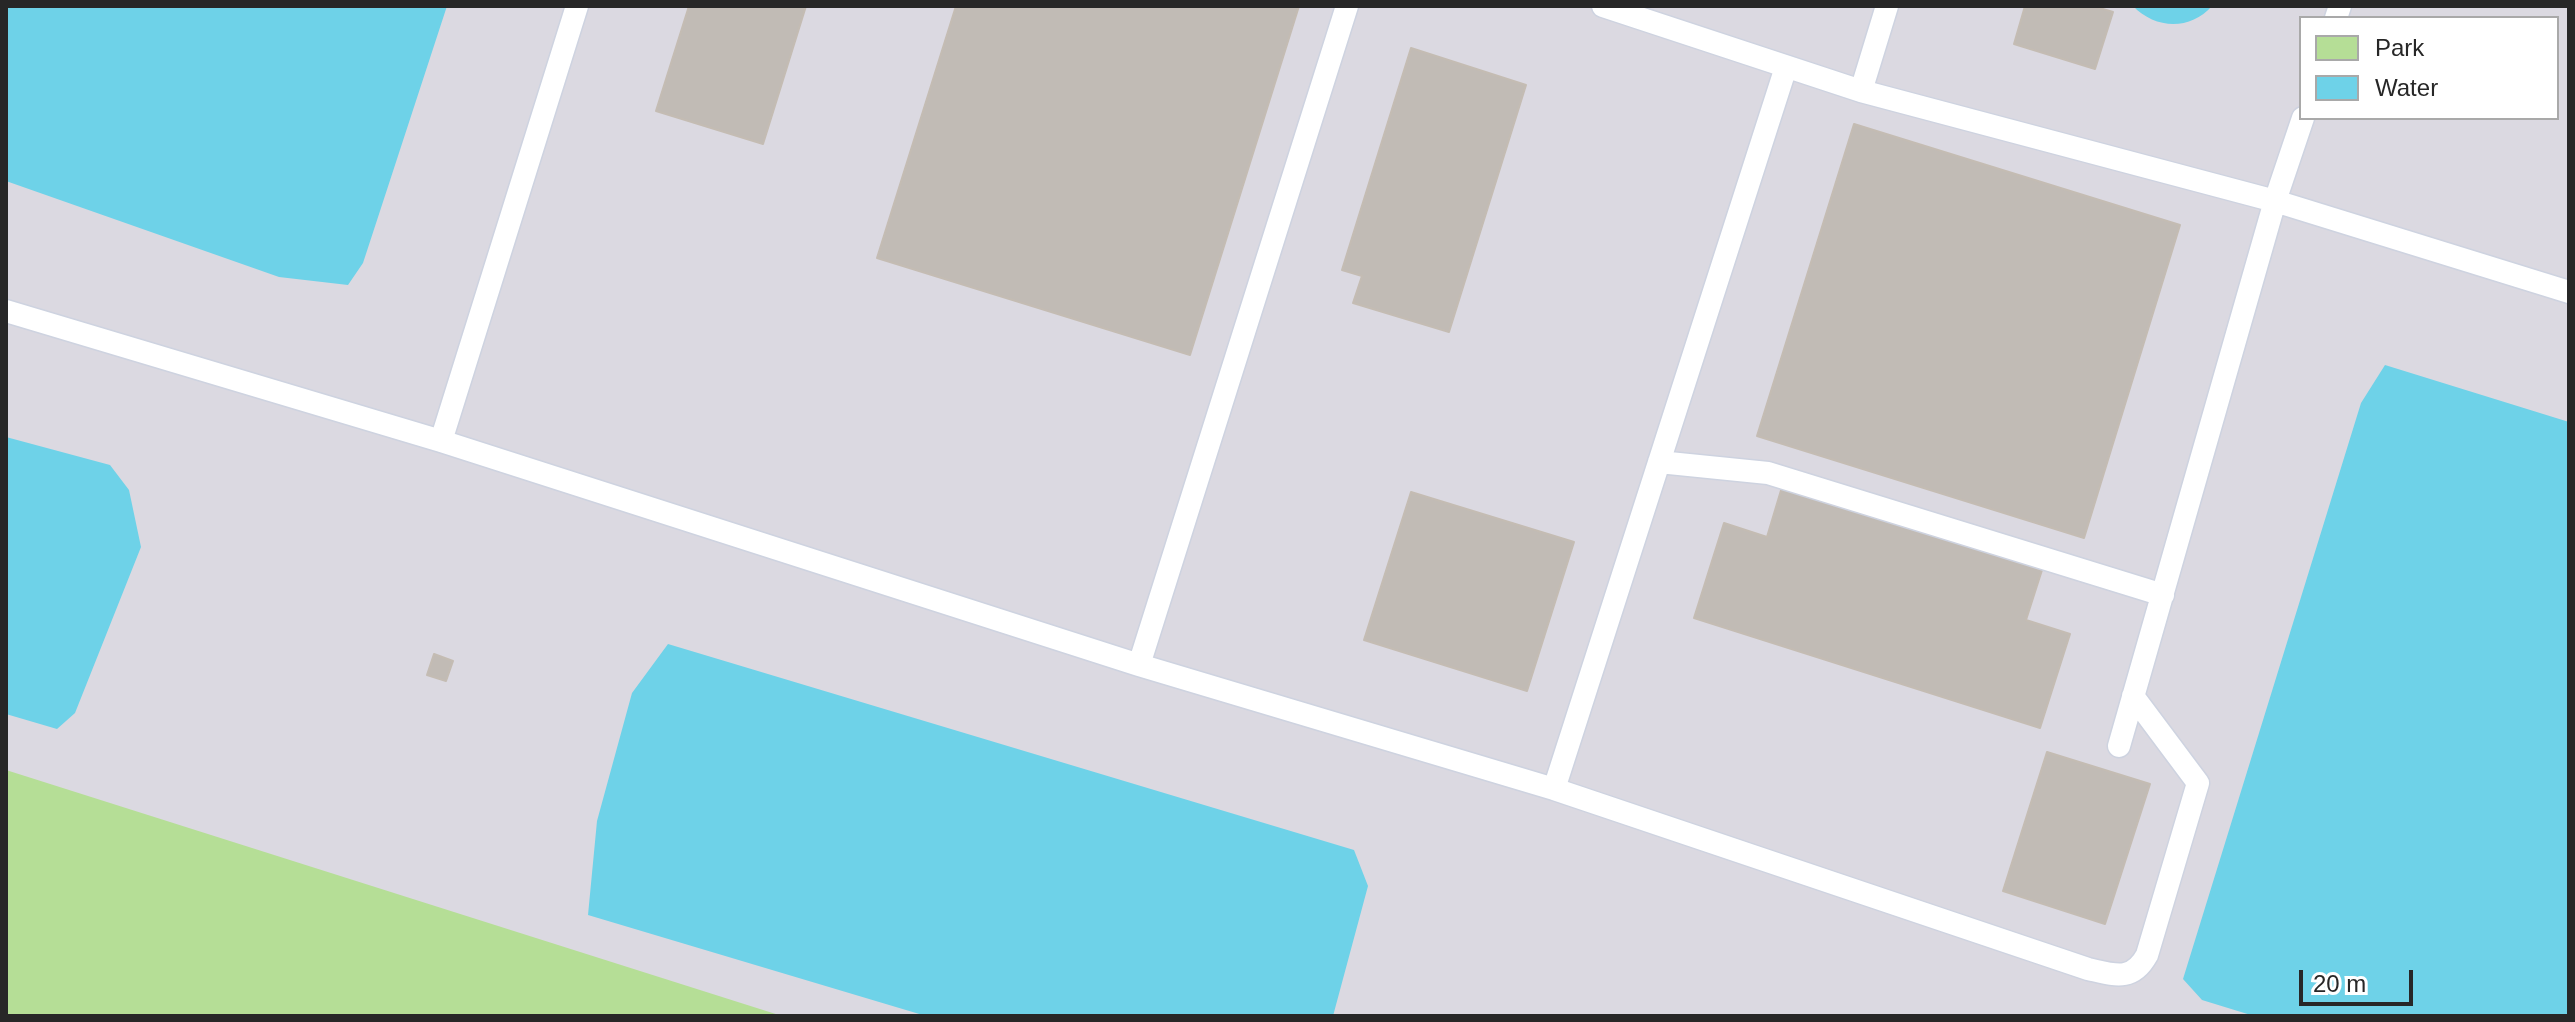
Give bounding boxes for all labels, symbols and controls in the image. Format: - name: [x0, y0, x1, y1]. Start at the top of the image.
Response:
- legend: [2299, 16, 2559, 120]
- text: Park: [2375, 34, 2424, 61]
- text: Water: [2375, 74, 2438, 101]
- scale bar: [2303, 954, 2417, 1004]
- text: 20 m: [2313, 970, 2366, 997]

